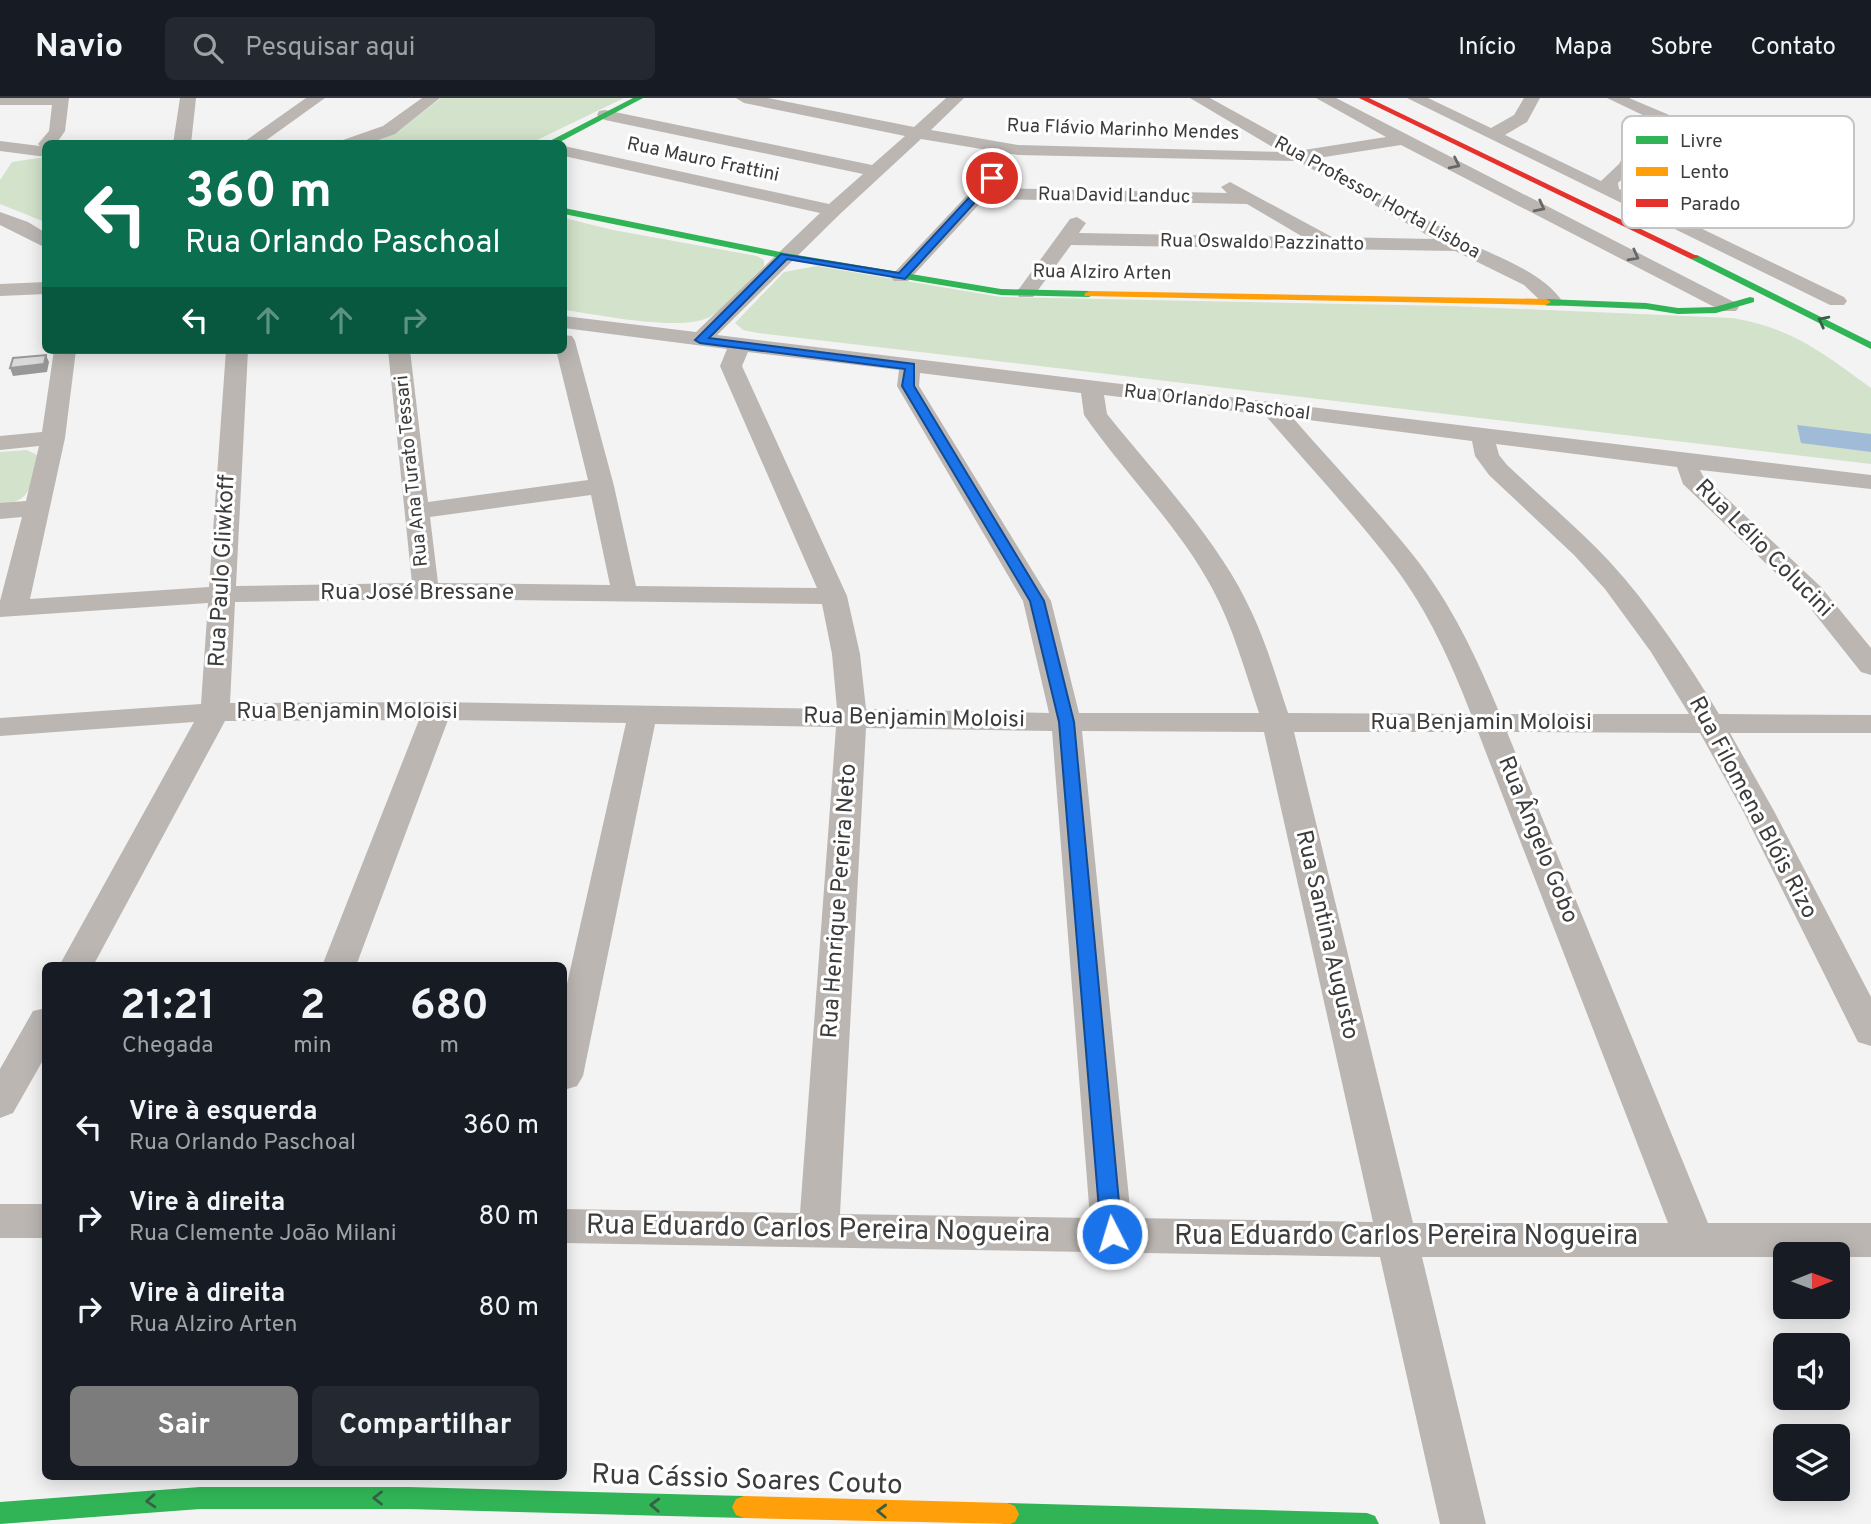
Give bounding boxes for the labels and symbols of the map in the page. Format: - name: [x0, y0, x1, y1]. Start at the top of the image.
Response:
- street label: Rua Flávio Marinho Mendes: [1006, 114, 1240, 146]
- legend: [1622, 116, 1854, 228]
- text: Livre: [1680, 130, 1723, 154]
- street label: Rua Professor Horta Lisboa: [1270, 131, 1484, 265]
- street label: Rua Mauro Frattini: [625, 132, 781, 188]
- pin: [962, 148, 1022, 208]
- one-way arrow: [1448, 156, 1460, 170]
- text: Lento: [1680, 161, 1729, 185]
- street label: Rua David Landuc: [1038, 183, 1190, 209]
- text: Parado: [1680, 193, 1740, 217]
- one-way arrow: [1533, 198, 1545, 212]
- street label: Rua Oswaldo Pazzinatto: [1160, 229, 1364, 257]
- one-way arrow: [1627, 248, 1639, 262]
- street label: Rua Alziro Arten: [1032, 260, 1172, 286]
- one-way arrow: [1818, 316, 1830, 330]
- street label: Rua Ana Turato Tessari: [390, 374, 434, 568]
- street label: Rua Orlando Paschoal: [1123, 380, 1311, 426]
- street label: Rua Paulo Gliwkoff: [203, 473, 243, 668]
- street label: Rua Lélio Colucini: [1688, 474, 1838, 624]
- street label: Rua José Bressane: [320, 579, 514, 608]
- street label: Rua Filomena Blóis Rizo: [1681, 692, 1823, 924]
- street label: Rua Benjamin Moloisi: [236, 698, 458, 727]
- street label: Rua Benjamin Moloisi: [803, 703, 1025, 735]
- street label: Rua Benjamin Moloisi: [1370, 709, 1592, 738]
- street label: Rua Ângelo Gobo: [1490, 752, 1585, 928]
- street label: Rua Henrique Pereira Neto: [816, 763, 864, 1039]
- street label: Rua Santina Augusto: [1288, 827, 1364, 1043]
- position arrow: [1075, 1197, 1149, 1271]
- street label: Rua Eduardo Carlos Pereira Nogueira: [586, 1208, 1050, 1252]
- street label: Rua Eduardo Carlos Pereira Nogueira: [1174, 1219, 1638, 1255]
- north arrow: [1773, 1242, 1850, 1320]
- street label: Rua Cássio Soares Couto: [591, 1458, 903, 1504]
- one-way arrow: [373, 1490, 383, 1506]
- one-way arrow: [145, 1493, 156, 1508]
- one-way arrow: [649, 1497, 660, 1513]
- one-way arrow: [877, 1503, 887, 1519]

